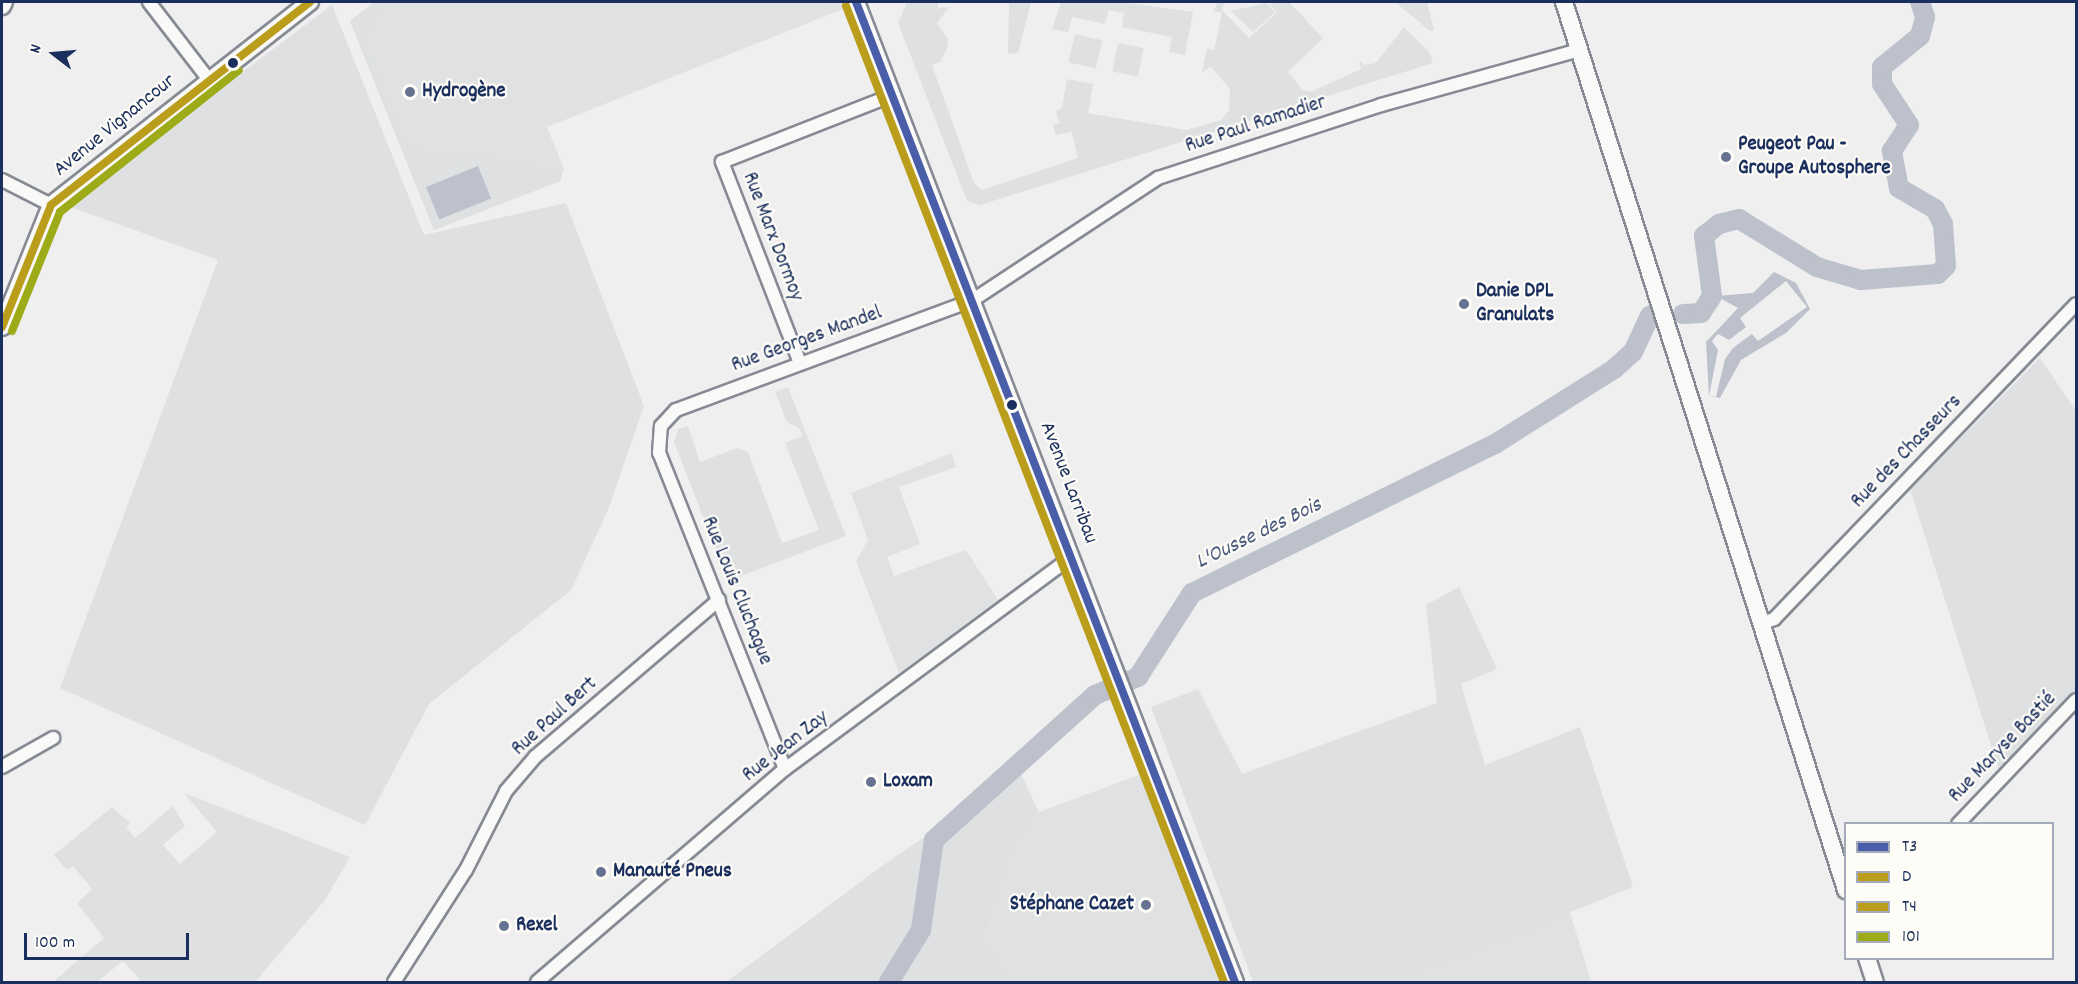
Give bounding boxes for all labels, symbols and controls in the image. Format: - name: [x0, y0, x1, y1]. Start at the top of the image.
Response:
- north arrow: [24, 24, 84, 84]
- text: N: [24, 42, 48, 56]
- unlabelled marker: [227, 57, 239, 69]
- street label: Avenue Vignancour: [49, 69, 181, 183]
- place label: Hydrogène: [422, 79, 505, 105]
- marker: Hydrogène: [403, 85, 417, 99]
- street label: Rue Paul Ramadier: [1182, 90, 1330, 160]
- place label: Peugeot Pau - Groupe Autosphere: [1738, 132, 1891, 182]
- marker: Peugeot Pau - Groupe Autosphere: [1719, 150, 1733, 164]
- street label: Rue Marx Dormoy: [736, 169, 808, 305]
- place label: Danie DPL Granulats: [1476, 279, 1554, 329]
- marker: Danie DPL Granulats: [1457, 297, 1471, 311]
- street label: Rue Georges Mandel: [728, 301, 886, 379]
- street label: Rue des Chasseurs: [1846, 390, 1968, 514]
- unlabelled marker: [1006, 399, 1018, 411]
- street label: Avenue Larribau: [1033, 419, 1103, 547]
- water label: L'Ousse des Bois: [1192, 492, 1326, 576]
- street label: Rue Louis Cluchague: [695, 513, 777, 669]
- street label: Rue Paul Bert: [507, 672, 603, 762]
- street label: Rue Maryse Bastié: [1944, 687, 2062, 809]
- street label: Rue Jean Zay: [738, 706, 834, 788]
- place label: Loxam: [883, 769, 933, 795]
- marker: Loxam: [864, 775, 878, 789]
- legend: [1844, 822, 2054, 960]
- text: T3: [1902, 835, 1917, 860]
- place label: Manauté Pneus: [613, 859, 732, 885]
- marker: Manauté Pneus: [594, 865, 608, 879]
- text: D: [1902, 865, 1911, 890]
- place label: Stéphane Cazet: [1010, 892, 1134, 918]
- text: T4: [1902, 895, 1917, 920]
- marker: Stéphane Cazet: [1139, 898, 1153, 912]
- place label: Rexel: [516, 913, 557, 939]
- marker: Rexel: [497, 919, 511, 933]
- scale bar: [27, 921, 192, 959]
- text: 101: [1902, 925, 1920, 950]
- text: 100 m: [35, 931, 75, 956]

